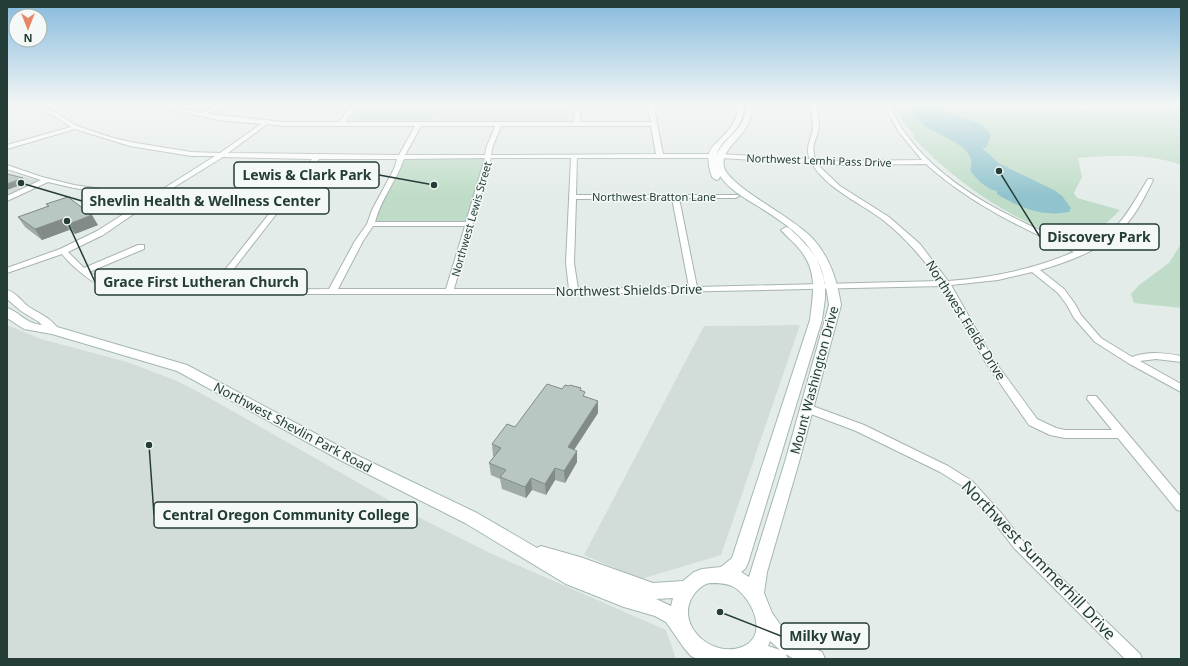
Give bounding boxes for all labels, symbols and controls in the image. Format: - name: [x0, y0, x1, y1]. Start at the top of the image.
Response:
- north arrow: [8, 8, 48, 48]
- text: N: [24, 31, 32, 46]
- street label: Northwest Lemhi Pass Drive: [746, 150, 892, 170]
- street label: Northwest Lewis Street: [447, 160, 495, 278]
- callout: Lewis & Clark Park: [234, 162, 379, 188]
- text: Lewis & Clark Park: [242, 165, 372, 184]
- callout: Shevlin Health & Wellness Center: [82, 188, 329, 214]
- street label: Northwest Bratton Lane: [592, 189, 716, 204]
- text: Shevlin Health & Wellness Center: [90, 191, 321, 210]
- callout: Discovery Park: [1040, 224, 1159, 250]
- text: Discovery Park: [1047, 227, 1151, 246]
- street label: Northwest Fields Drive: [922, 257, 1010, 383]
- callout: Grace First Lutheran Church: [95, 269, 307, 295]
- text: Grace First Lutheran Church: [103, 272, 299, 291]
- street label: Northwest Shields Drive: [556, 280, 702, 300]
- street label: Mount Washington Drive: [786, 304, 842, 456]
- street label: Northwest Shevlin Park Road: [211, 378, 375, 476]
- street label: Northwest Summerhill Drive: [957, 476, 1121, 644]
- callout: Central Oregon Community College: [154, 502, 417, 528]
- text: Central Oregon Community College: [162, 505, 410, 524]
- callout: Milky Way: [781, 623, 869, 649]
- text: Milky Way: [789, 626, 861, 645]

